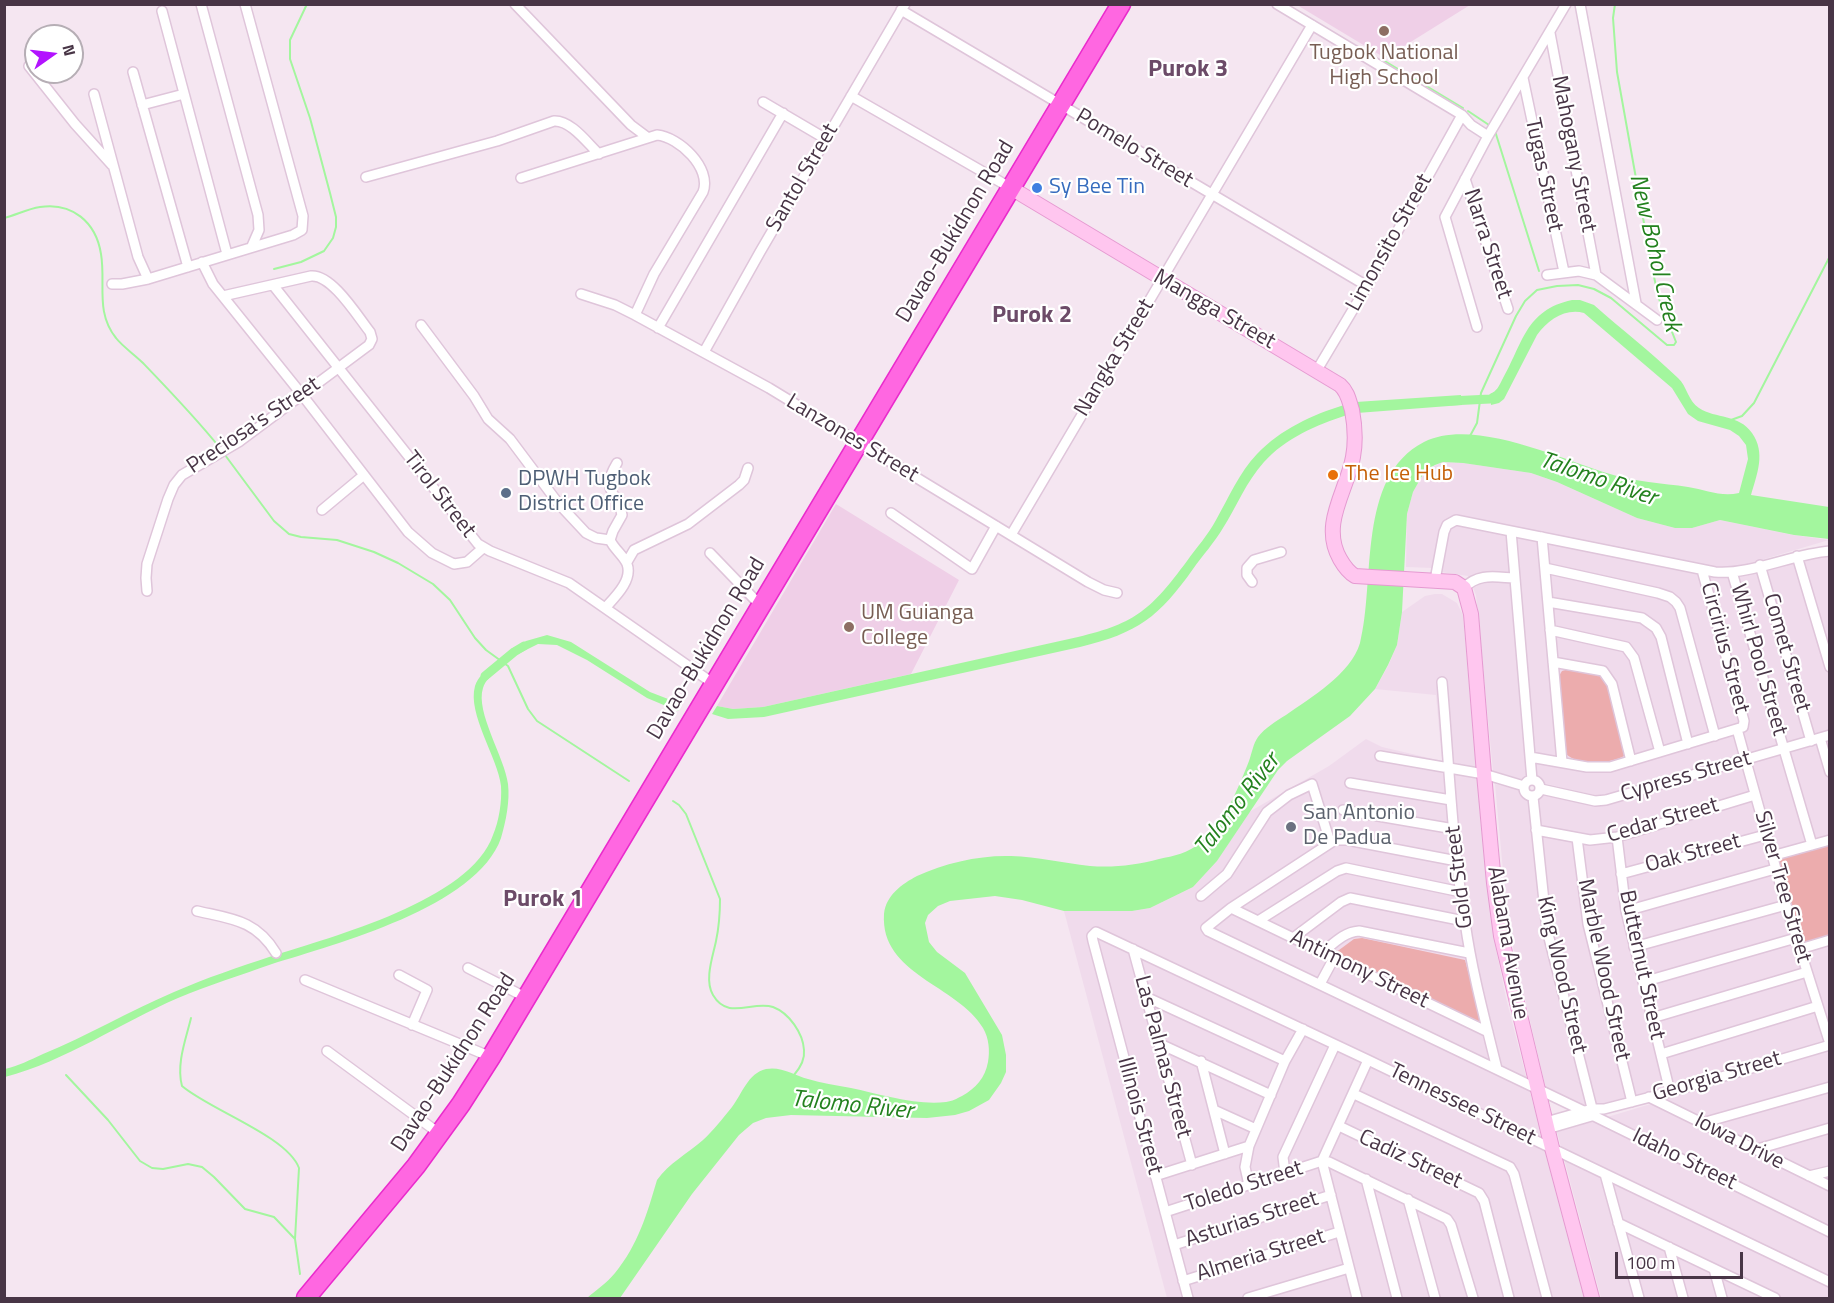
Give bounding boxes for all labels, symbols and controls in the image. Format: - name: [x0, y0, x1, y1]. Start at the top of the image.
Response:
- north arrow: [24, 24, 84, 84]
- marker: Tugbok National High School: [1377, 24, 1391, 38]
- place label: Tugbok National High School: [1309, 41, 1459, 92]
- text: N: [57, 42, 83, 58]
- district label: Purok 3: [1148, 56, 1228, 84]
- street label: Mahogany Street: [1545, 73, 1601, 235]
- street label: Pomelo Street: [1070, 104, 1198, 194]
- street label: Tugas Street: [1518, 116, 1568, 234]
- street label: Santol Street: [761, 119, 845, 237]
- street label: Davao-Bukidnon Road: [891, 136, 1021, 328]
- street label: Limonsito Street: [1341, 170, 1439, 316]
- water label: New Bohol Creek: [1622, 171, 1686, 335]
- place label: Sy Bee Tin: [1049, 175, 1145, 201]
- marker: Sy Bee Tin: [1030, 181, 1044, 195]
- street label: Narra Street: [1457, 186, 1517, 302]
- street label: Mangga Street: [1148, 264, 1280, 356]
- street label: Nangka Street: [1070, 295, 1160, 421]
- district label: Purok 2: [992, 302, 1072, 330]
- street label: Preciosa's Street: [182, 372, 326, 480]
- street label: Lanzones Street: [781, 389, 923, 489]
- street label: Tirol Street: [397, 447, 481, 543]
- water label: Talomo River: [1536, 447, 1660, 513]
- place label: The Ice Hub: [1345, 462, 1453, 488]
- place label: DPWH Tugbok District Office: [518, 467, 651, 518]
- marker: The Ice Hub: [1326, 468, 1340, 482]
- marker: DPWH Tugbok District Office: [499, 486, 513, 500]
- street label: Davao-Bukidnon Road: [642, 553, 772, 745]
- street label: Circirius Street: [1694, 580, 1754, 716]
- street label: Whirl Pool Street: [1724, 581, 1792, 739]
- street label: Comet Street: [1756, 591, 1816, 715]
- place label: UM Guianga College: [861, 601, 974, 652]
- marker: UM Guianga College: [842, 620, 856, 634]
- street label: Cypress Street: [1618, 746, 1754, 808]
- water label: Talomo River: [1189, 748, 1287, 862]
- street label: Cedar Street: [1604, 793, 1722, 849]
- place label: San Antonio De Padua: [1303, 801, 1415, 852]
- street label: Silver Tree Street: [1748, 808, 1816, 966]
- marker: San Antonio De Padua: [1284, 820, 1298, 834]
- street label: Gold Street: [1441, 824, 1479, 930]
- street label: Oak Street: [1642, 829, 1744, 879]
- street label: Alabama Avenue: [1481, 864, 1533, 1022]
- street label: Marble Wood Street: [1571, 877, 1635, 1063]
- district label: Purok 1: [503, 886, 583, 914]
- street label: Butternut Street: [1612, 888, 1670, 1042]
- street label: King Wood Street: [1530, 894, 1592, 1056]
- street label: Antimony Street: [1285, 925, 1433, 1015]
- street label: Davao-Bukidnon Road: [386, 969, 522, 1157]
- street label: Las Palmas Street: [1128, 973, 1196, 1141]
- street label: Georgia Street: [1650, 1046, 1784, 1108]
- street label: Illinois Street: [1111, 1054, 1167, 1178]
- street label: Tennessee Street: [1384, 1058, 1540, 1152]
- water label: Talomo River: [790, 1085, 914, 1127]
- street label: Iowa Drive: [1690, 1108, 1788, 1176]
- street label: Idaho Street: [1627, 1123, 1741, 1197]
- street label: Cadiz Street: [1354, 1125, 1466, 1195]
- street label: Toledo Street: [1182, 1156, 1306, 1218]
- street label: Asturias Street: [1182, 1186, 1322, 1254]
- street label: Almeria Street: [1194, 1224, 1328, 1288]
- scale bar: [1618, 1240, 1746, 1278]
- text: 100 m: [1626, 1249, 1675, 1276]

